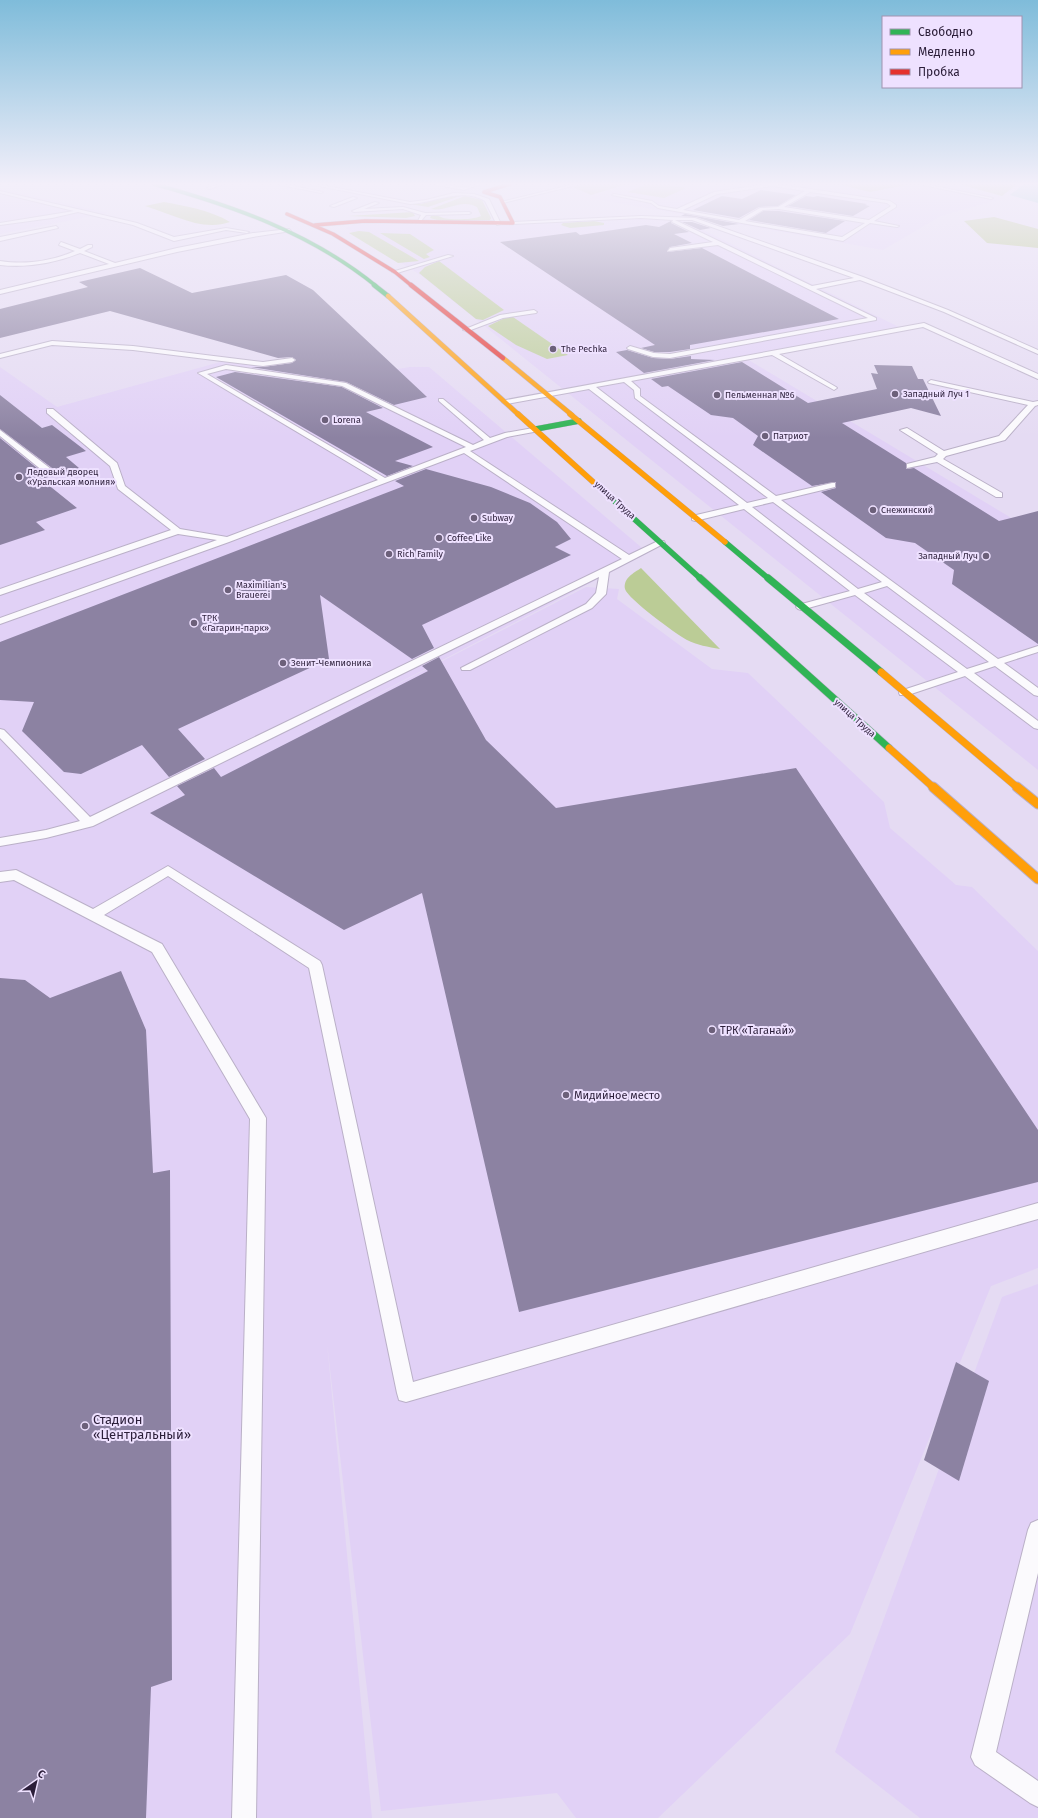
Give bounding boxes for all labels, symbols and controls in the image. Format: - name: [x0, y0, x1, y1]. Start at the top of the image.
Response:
- legend: [882, 16, 1022, 88]
- text: Свободно: [918, 25, 973, 39]
- text: Медленно: [918, 45, 975, 59]
- text: Пробка: [918, 65, 960, 79]
- marker: The Pechka: [548, 344, 558, 354]
- place label: The Pechka: [561, 344, 607, 354]
- marker: Западный Луч 1: [890, 389, 900, 399]
- place label: Западный Луч 1: [903, 389, 969, 399]
- marker: Пельменная №6: [712, 390, 722, 400]
- place label: Пельменная №6: [725, 390, 795, 400]
- marker: Lorena: [320, 415, 330, 425]
- place label: Lorena: [333, 415, 361, 425]
- marker: Патриот: [760, 431, 770, 441]
- place label: Патриот: [773, 431, 809, 441]
- place label: Ледовый дворец «Уральская молния»: [27, 467, 115, 487]
- marker: Ледовый дворец «Уральская молния»: [14, 472, 24, 482]
- street label: улица Труда: [592, 479, 638, 521]
- marker: Снежинский: [868, 505, 878, 515]
- place label: Снежинский: [881, 505, 933, 515]
- marker: Subway: [469, 513, 479, 523]
- place label: Subway: [482, 513, 514, 523]
- marker: Coffee Like: [434, 533, 444, 543]
- place label: Coffee Like: [447, 533, 492, 543]
- marker: Rich Family: [384, 549, 394, 559]
- place label: Rich Family: [397, 549, 444, 559]
- place label: Западный Луч: [918, 551, 978, 561]
- marker: Западный Луч: [981, 551, 991, 561]
- place label: Maximilian's Brauerei: [236, 580, 286, 600]
- marker: Maximilian's Brauerei: [223, 585, 233, 595]
- place label: ТРК «Гагарин-парк»: [202, 613, 269, 633]
- marker: ТРК «Гагарин-парк»: [189, 618, 199, 628]
- marker: Зенит-Чемпионика: [278, 658, 288, 668]
- place label: Зенит-Чемпионика: [291, 658, 372, 668]
- street label: улица Труда: [832, 697, 878, 739]
- place label: ТРК «Таганай»: [720, 1024, 794, 1037]
- marker: ТРК «Таганай»: [707, 1025, 717, 1035]
- place label: Мидийное место: [574, 1089, 660, 1102]
- marker: Мидийное место: [561, 1090, 571, 1100]
- place label: Стадион «Центральный»: [93, 1412, 191, 1442]
- marker: Стадион «Центральный»: [80, 1421, 90, 1431]
- north arrow: [16, 1762, 56, 1802]
- text: С: [35, 1767, 48, 1782]

